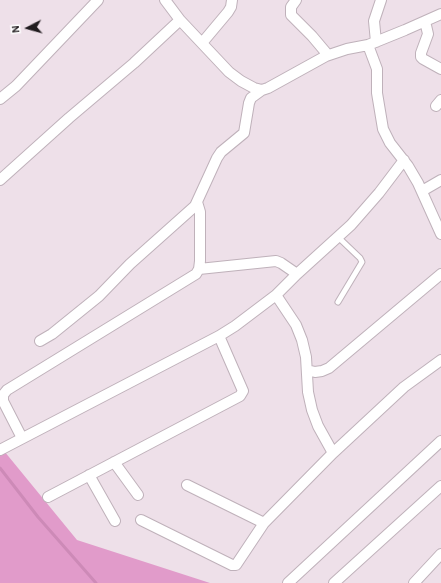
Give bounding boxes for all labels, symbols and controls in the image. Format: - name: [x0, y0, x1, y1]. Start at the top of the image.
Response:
- north arrow: [8, 8, 48, 48]
- text: N: [10, 25, 21, 34]

